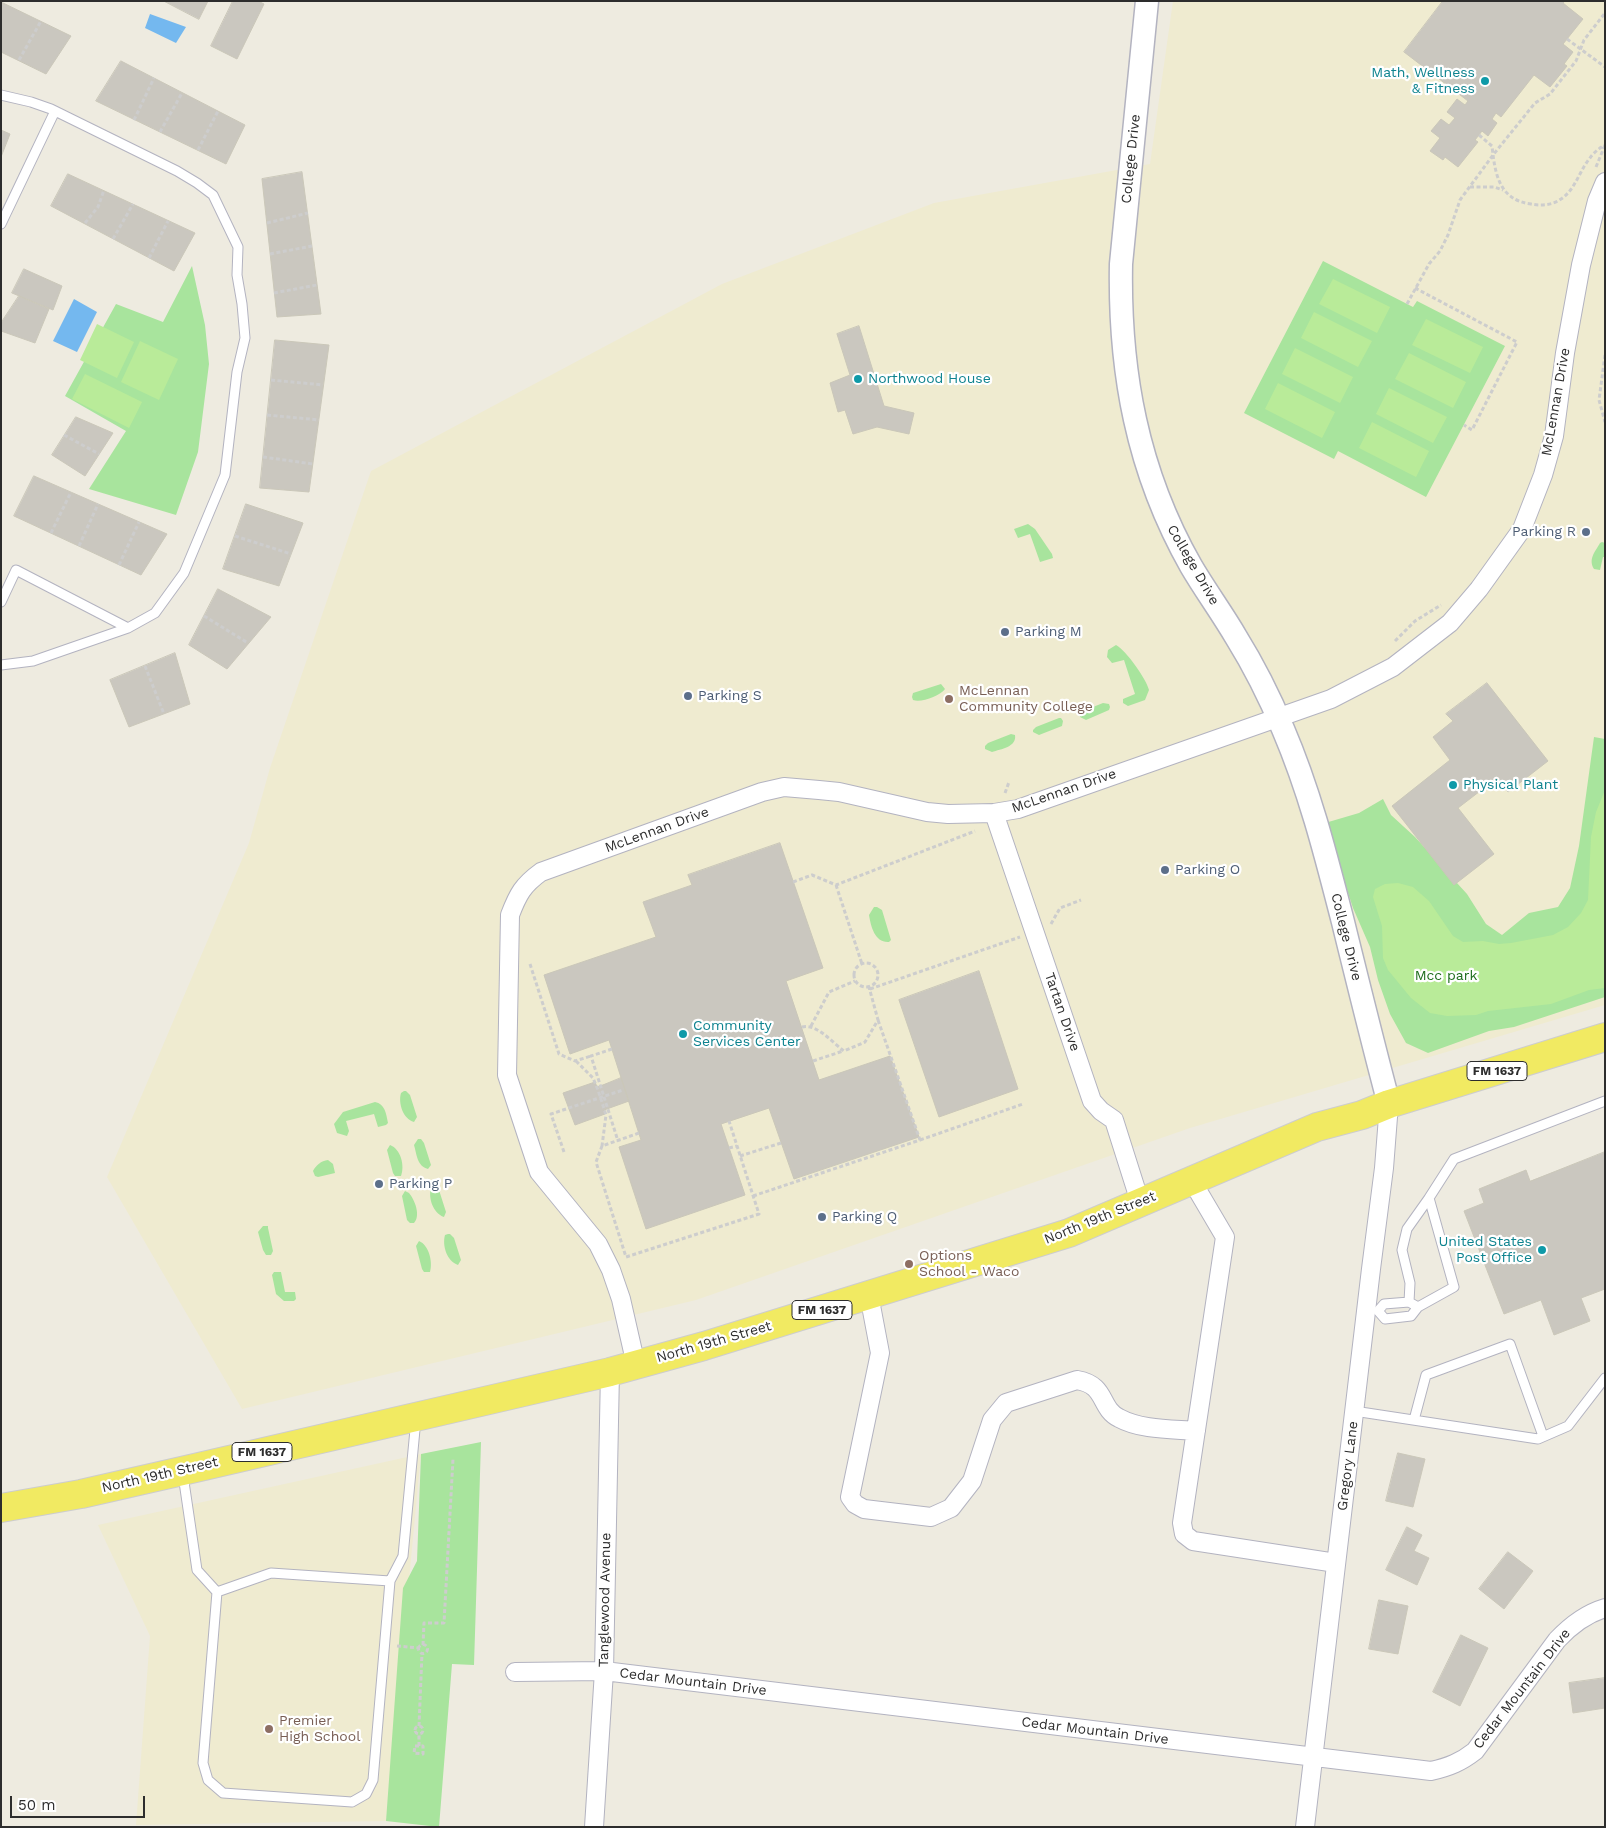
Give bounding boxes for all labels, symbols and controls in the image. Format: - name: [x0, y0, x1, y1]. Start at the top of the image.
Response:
- place label: Math, Wellness & Fitness: [1371, 65, 1475, 98]
- marker: Math, Wellness & Fitness: [1479, 75, 1491, 87]
- street label: College Drive: [1118, 113, 1144, 205]
- street label: McLennan Drive: [1538, 347, 1574, 457]
- place label: Northwood House: [868, 371, 991, 387]
- marker: Northwood House: [852, 373, 864, 385]
- street label: College Drive: [1163, 522, 1223, 608]
- place label: Parking R: [1512, 524, 1576, 540]
- marker: Parking R: [1580, 526, 1592, 538]
- place label: Parking M: [1015, 624, 1082, 640]
- marker: Parking M: [999, 626, 1011, 638]
- place label: McLennan Community College: [959, 683, 1093, 716]
- place label: Parking S: [698, 688, 762, 704]
- marker: Parking S: [682, 690, 694, 702]
- marker: McLennan Community College: [943, 693, 955, 705]
- street label: McLennan Drive: [1010, 765, 1118, 817]
- place label: Physical Plant: [1463, 777, 1558, 793]
- marker: Physical Plant: [1447, 779, 1459, 791]
- street label: McLennan Drive: [603, 803, 711, 857]
- place label: Parking O: [1175, 862, 1240, 878]
- marker: Parking O: [1159, 864, 1171, 876]
- street label: College Drive: [1327, 891, 1365, 983]
- park label: Mcc park: [1415, 968, 1477, 984]
- street label: Tartan Drive: [1041, 970, 1083, 1054]
- place label: Community Services Center: [693, 1018, 801, 1050]
- marker: Community Services Center: [677, 1028, 689, 1040]
- road number: FM 1637: [1467, 1062, 1527, 1080]
- place label: Parking P: [389, 1176, 452, 1192]
- marker: Parking P: [373, 1178, 385, 1190]
- street label: North 19th Street: [1042, 1188, 1158, 1248]
- place label: Parking Q: [832, 1209, 897, 1225]
- marker: Parking Q: [816, 1211, 828, 1223]
- place label: United States Post Office: [1438, 1234, 1532, 1266]
- marker: United States Post Office: [1536, 1244, 1548, 1256]
- place label: Options School - Waco: [919, 1248, 1019, 1280]
- marker: Options School - Waco: [903, 1258, 915, 1270]
- road number: FM 1637: [792, 1300, 852, 1320]
- street label: North 19th Street: [655, 1318, 773, 1366]
- street label: Gregory Lane: [1334, 1420, 1362, 1512]
- road number: FM 1637: [232, 1442, 292, 1461]
- street label: North 19th Street: [100, 1453, 220, 1497]
- street label: Tanglewood Avenue: [595, 1533, 615, 1667]
- street label: Cedar Mountain Drive: [1470, 1625, 1574, 1753]
- street label: Cedar Mountain Drive: [618, 1665, 768, 1699]
- place label: Premier High School: [279, 1713, 360, 1745]
- street label: Cedar Mountain Drive: [1020, 1714, 1170, 1748]
- marker: Premier High School: [263, 1723, 275, 1735]
- scale bar: [12, 1786, 148, 1818]
- text: 50 m: [18, 1796, 55, 1814]

